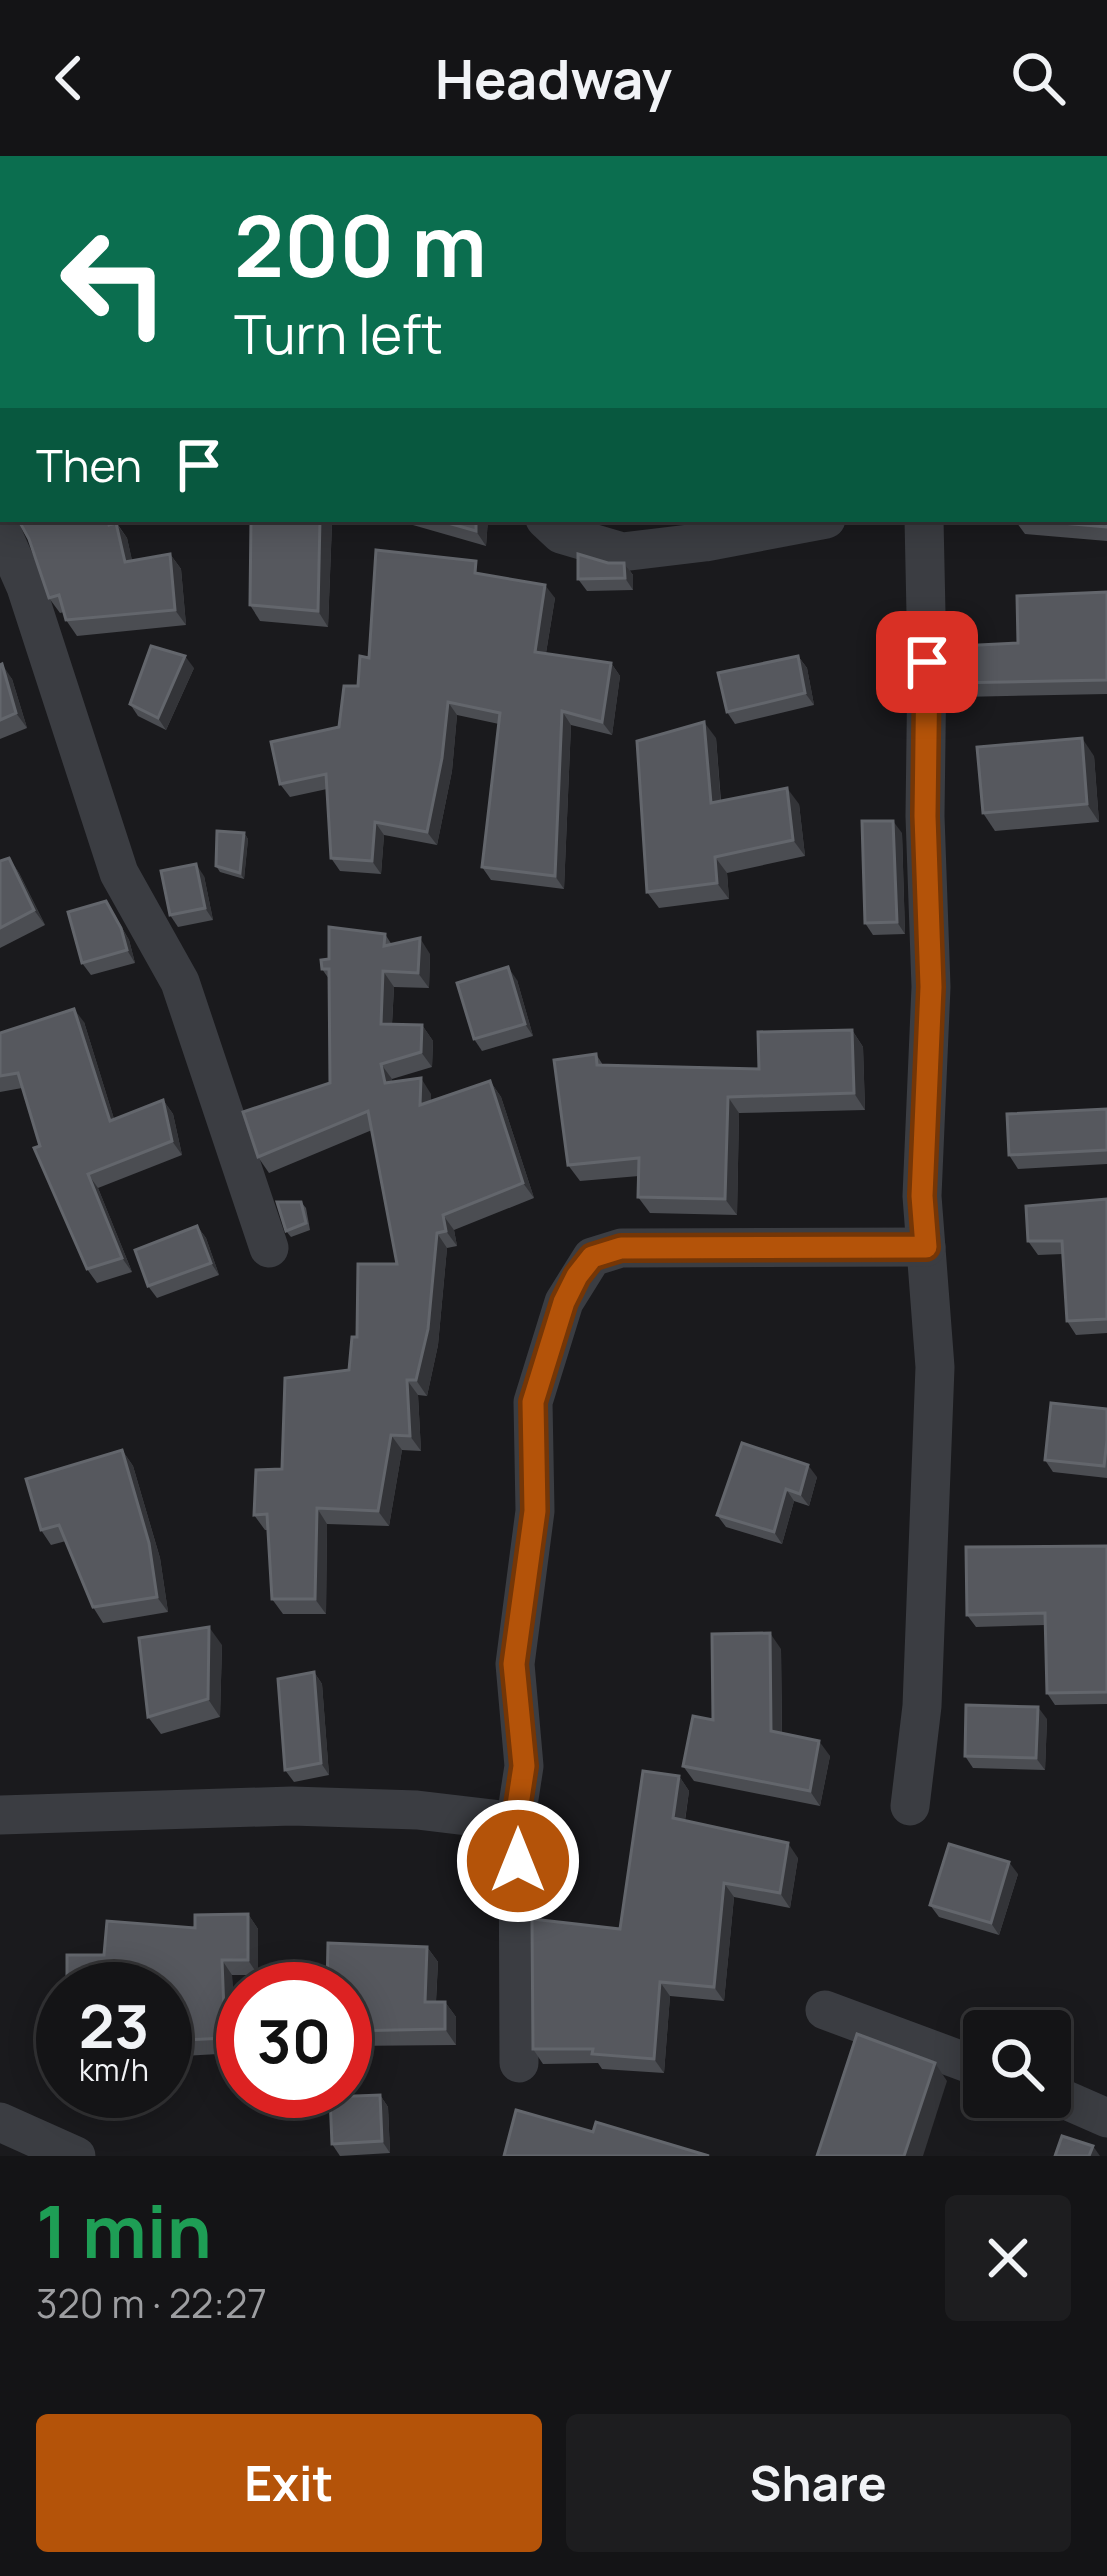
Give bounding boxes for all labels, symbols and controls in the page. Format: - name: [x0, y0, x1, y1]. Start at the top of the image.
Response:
- text: Headway: [435, 41, 672, 115]
- icon: back: [36, 45, 102, 111]
- icon: search: [1005, 45, 1071, 111]
- text: 200 m: [234, 187, 487, 302]
- icon: left: [36, 204, 192, 360]
- text: Turn left: [234, 296, 443, 370]
- icon: arrive: [166, 432, 232, 498]
- text: Then: [36, 434, 142, 496]
- pin: [876, 611, 978, 713]
- icon: arrive: [894, 629, 960, 695]
- position arrow: [455, 1798, 581, 1924]
- speed limit sign: 30: [216, 1962, 372, 2118]
- text: 23: [79, 1984, 149, 2066]
- map controls: [963, 2010, 1071, 2118]
- button: search: [963, 2010, 1071, 2118]
- text: km/h: [79, 2049, 149, 2090]
- text: 1 min: [36, 2181, 212, 2280]
- button: close: [945, 2195, 1071, 2321]
- text: 320 m · 22:27: [36, 2276, 267, 2330]
- button: Exit: [36, 2414, 542, 2552]
- button: Share: [566, 2414, 1071, 2552]

